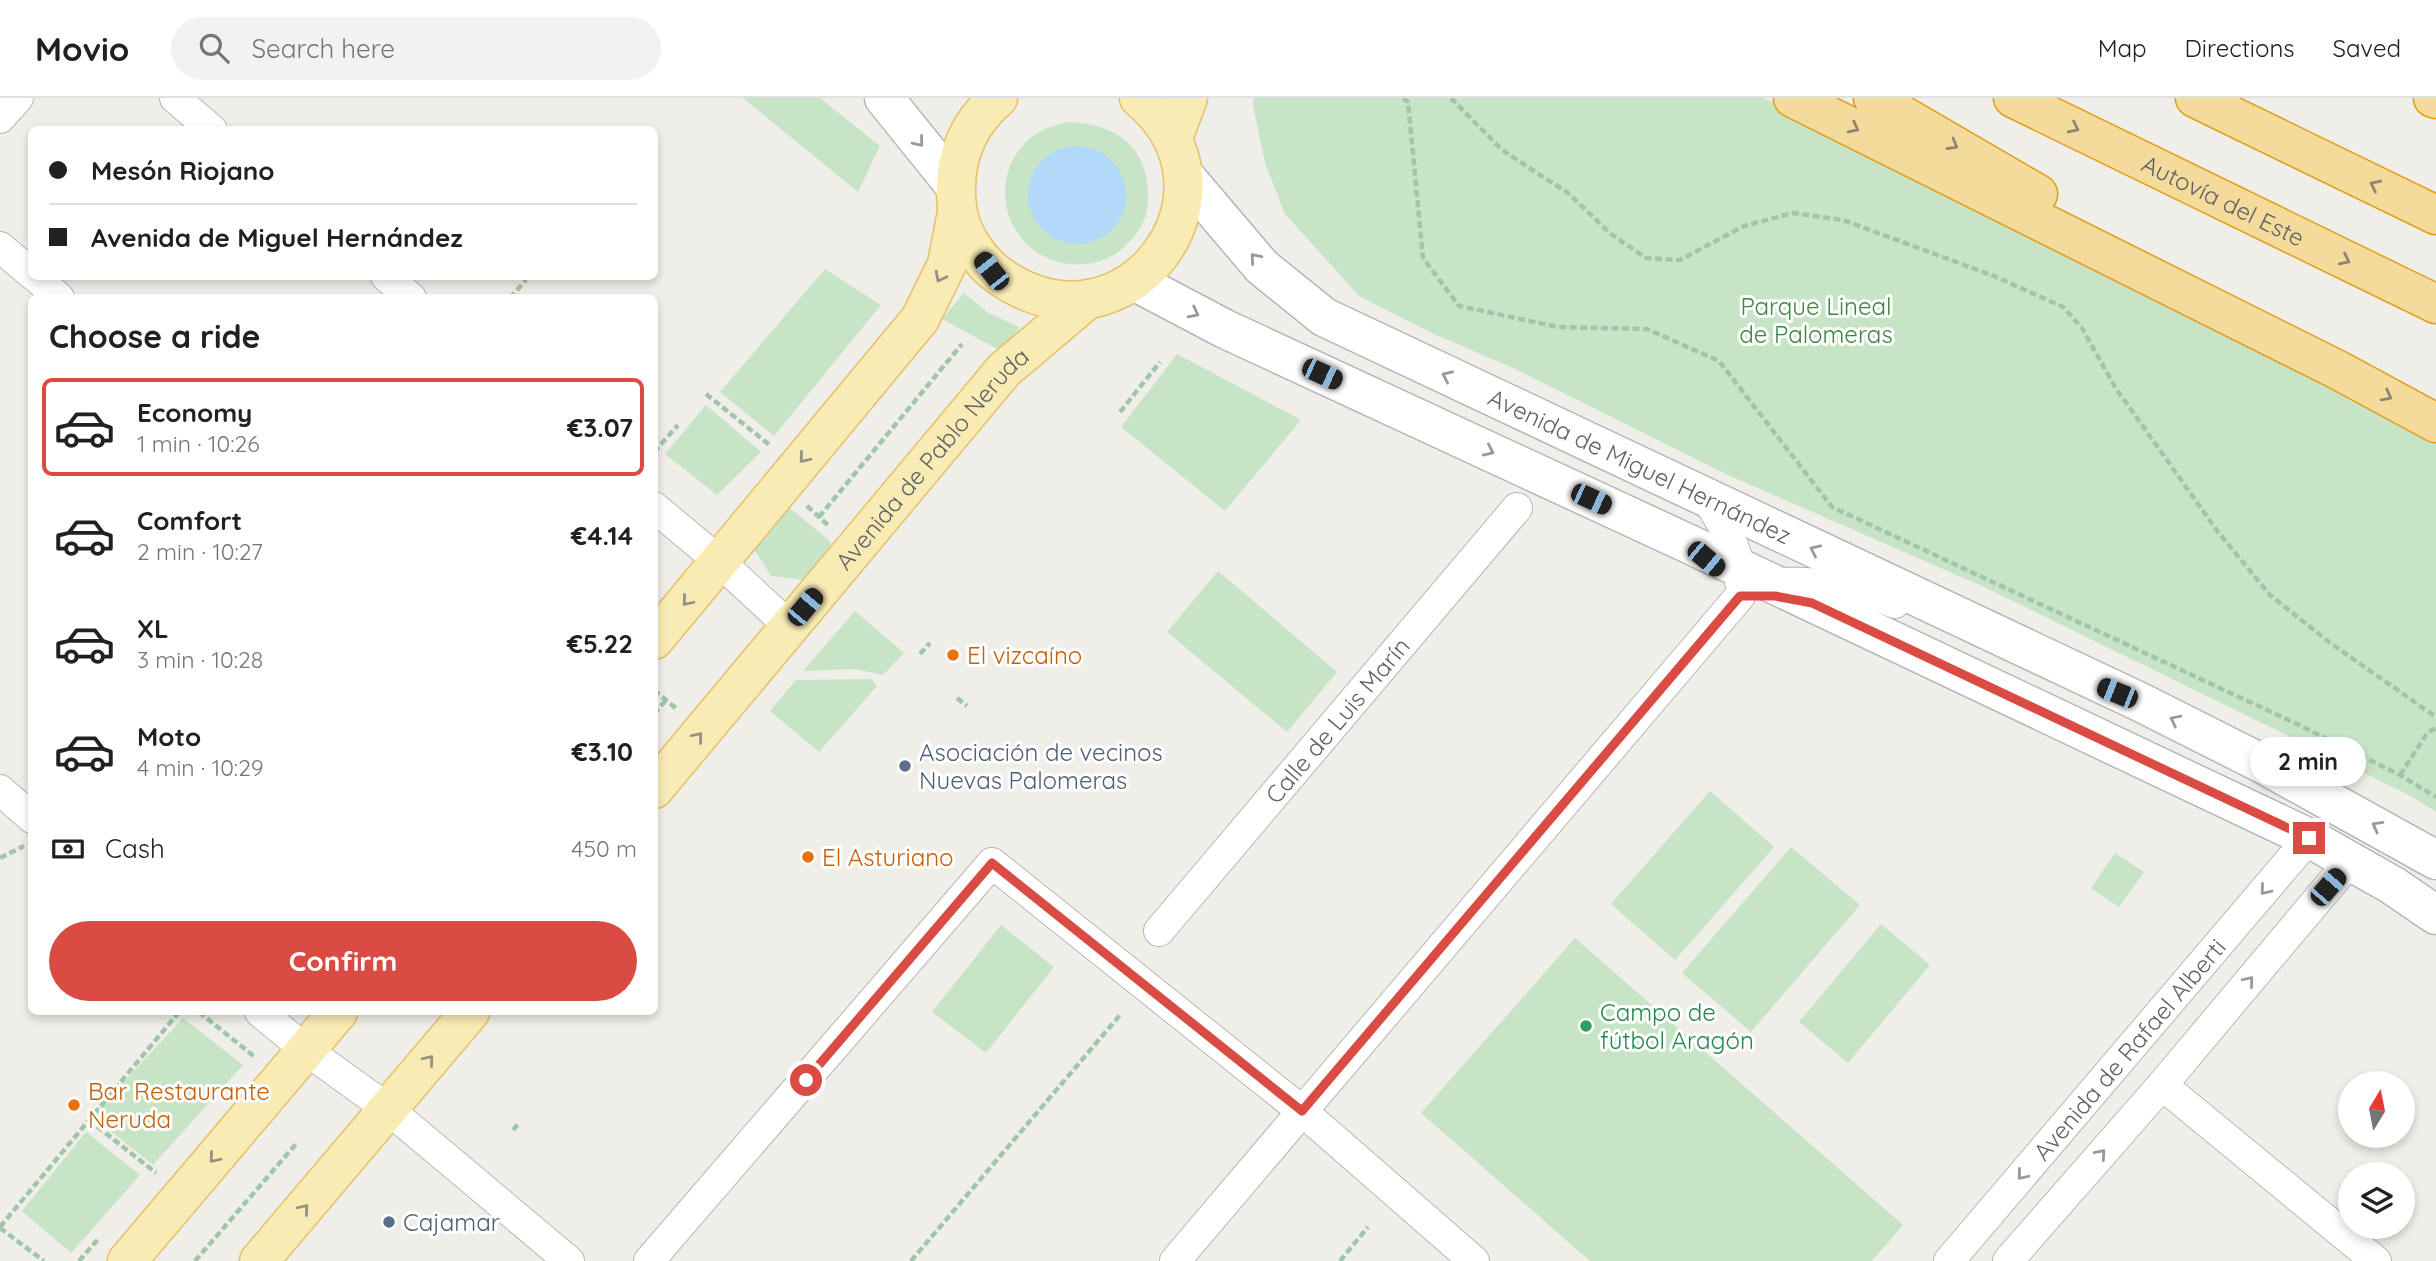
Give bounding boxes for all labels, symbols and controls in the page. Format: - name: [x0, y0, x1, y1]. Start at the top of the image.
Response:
- search box: [171, 17, 661, 80]
- text: Movio: [35, 28, 129, 69]
- icon: search: [195, 29, 233, 67]
- text: Search here: [251, 32, 395, 65]
- text: Map: [2098, 33, 2147, 63]
- text: Directions: [2185, 33, 2295, 63]
- text: Saved: [2333, 33, 2401, 63]
- one-way arrow: [1847, 120, 1859, 134]
- one-way arrow: [2067, 120, 2079, 134]
- one-way arrow: [911, 135, 924, 147]
- one-way arrow: [1946, 136, 1959, 149]
- street label: Autovía del Este: [2137, 148, 2310, 253]
- text: Mesón Riojano: [91, 154, 275, 187]
- one-way arrow: [2370, 180, 2382, 194]
- text: Avenida de Miguel Hernández: [91, 221, 463, 254]
- car: [970, 248, 1013, 294]
- one-way arrow: [2338, 251, 2350, 265]
- one-way arrow: [1251, 254, 1263, 267]
- one-way arrow: [935, 270, 949, 282]
- park label: Parque Lineal de Palomeras: [1739, 291, 1893, 349]
- one-way arrow: [1187, 304, 1199, 318]
- text: Choose a ride: [49, 316, 261, 356]
- street label: Avenida de Pablo Neruda: [829, 341, 1035, 576]
- car: [1299, 356, 1346, 392]
- one-way arrow: [1442, 370, 1454, 384]
- street label: Avenida de Miguel Hernández: [1484, 382, 1796, 550]
- one-way arrow: [2380, 388, 2392, 402]
- icon: car: [53, 396, 116, 459]
- text: Economy: [137, 396, 252, 429]
- text: €3.07: [567, 411, 633, 444]
- text: 1 min · 10:26: [137, 429, 260, 458]
- one-way arrow: [1482, 443, 1494, 457]
- one-way arrow: [800, 451, 813, 463]
- car: [1568, 481, 1615, 517]
- icon: car: [53, 504, 116, 567]
- text: Comfort: [137, 504, 242, 537]
- text: €4.14: [571, 519, 633, 552]
- text: 2 min · 10:27: [137, 537, 263, 566]
- car: [1684, 537, 1729, 581]
- one-way arrow: [1809, 544, 1822, 558]
- car: [784, 584, 827, 630]
- one-way arrow: [683, 592, 695, 605]
- icon: car: [53, 612, 116, 675]
- text: XL: [137, 612, 169, 645]
- text: €5.22: [567, 627, 633, 660]
- street label: Calle de Luis Marín: [1259, 631, 1416, 809]
- place label: El vizcaíno: [967, 640, 1082, 670]
- text: 3 min · 10:28: [137, 645, 263, 674]
- marker: El vizcaíno: [945, 647, 961, 663]
- car: [2094, 675, 2141, 711]
- one-way arrow: [2170, 715, 2183, 729]
- icon: car: [53, 720, 116, 783]
- text: Moto: [137, 720, 201, 753]
- one-way arrow: [690, 732, 702, 745]
- text: €3.10: [571, 735, 633, 768]
- callout: 2 min: [2251, 736, 2367, 786]
- place label: Asociación de vecinos Nuevas Palomeras: [919, 737, 1163, 795]
- text: 2 min: [2278, 747, 2338, 776]
- text: 4 min · 10:29: [137, 753, 264, 782]
- marker: Asociación de vecinos Nuevas Palomeras: [897, 758, 913, 774]
- one-way arrow: [2372, 821, 2384, 834]
- route end: [2293, 822, 2325, 854]
- icon: cash: [49, 830, 87, 868]
- text: Cash: [105, 832, 165, 865]
- text: 450 m: [571, 834, 637, 863]
- place label: El Asturiano: [822, 842, 954, 872]
- marker: El Asturiano: [800, 849, 816, 865]
- car: [2307, 864, 2350, 910]
- one-way arrow: [2261, 882, 2273, 895]
- button: Confirm: [49, 921, 637, 1001]
- street label: Avenida de Rafael Alberti: [2026, 932, 2232, 1166]
- one-way arrow: [2241, 976, 2253, 989]
- place label: Campo de fútbol Aragón: [1600, 997, 1754, 1055]
- marker: Campo de fútbol Aragón: [1578, 1018, 1594, 1034]
- one-way arrow: [421, 1056, 433, 1069]
- route start: [790, 1064, 822, 1096]
- north arrow: [2338, 1071, 2415, 1148]
- map controls: [2338, 1071, 2415, 1239]
- place label: Bar Restaurante Neruda: [88, 1076, 270, 1134]
- marker: Bar Restaurante Neruda: [66, 1097, 82, 1113]
- one-way arrow: [2093, 1149, 2105, 1162]
- one-way arrow: [210, 1150, 222, 1163]
- button: layers: [2338, 1162, 2415, 1239]
- one-way arrow: [2018, 1167, 2030, 1180]
- one-way arrow: [296, 1204, 308, 1217]
- place label: Cajamar: [403, 1207, 500, 1237]
- marker: Cajamar: [381, 1214, 397, 1230]

